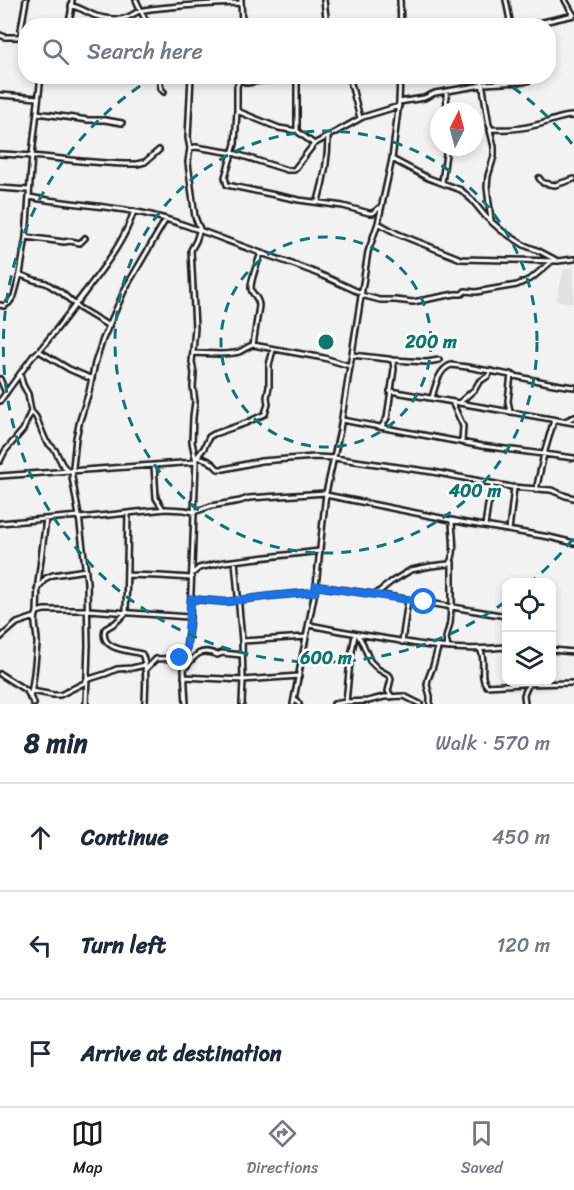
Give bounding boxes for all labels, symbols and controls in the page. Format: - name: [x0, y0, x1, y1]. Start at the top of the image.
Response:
- search box: [18, 18, 556, 84]
- text: Search here: [87, 32, 203, 71]
- icon: search: [39, 35, 72, 68]
- north arrow: [430, 102, 484, 156]
- text: 200 m: [404, 326, 457, 358]
- centre of rings: [316, 332, 336, 352]
- text: 400 m: [448, 475, 501, 507]
- map controls: [502, 578, 556, 686]
- button: locate: [502, 578, 556, 632]
- route start: [410, 588, 436, 614]
- button: layers: [502, 632, 556, 686]
- text: 600 m: [299, 642, 352, 674]
- route end: [166, 644, 192, 670]
- text: 8 min: [24, 720, 88, 766]
- text: Walk · 570 m: [436, 726, 550, 761]
- text: Continue: [81, 818, 169, 857]
- text: 450 m: [492, 820, 550, 855]
- icon: ahead: [24, 821, 57, 854]
- text: Turn left: [81, 926, 166, 965]
- text: 120 m: [497, 928, 550, 963]
- icon: left: [24, 929, 57, 962]
- text: Arrive at destination: [81, 1034, 282, 1073]
- icon: arrive: [24, 1037, 57, 1070]
- tab: Map: [71, 1117, 104, 1182]
- tab: Directions: [247, 1117, 318, 1182]
- tab: Saved: [461, 1117, 503, 1182]

